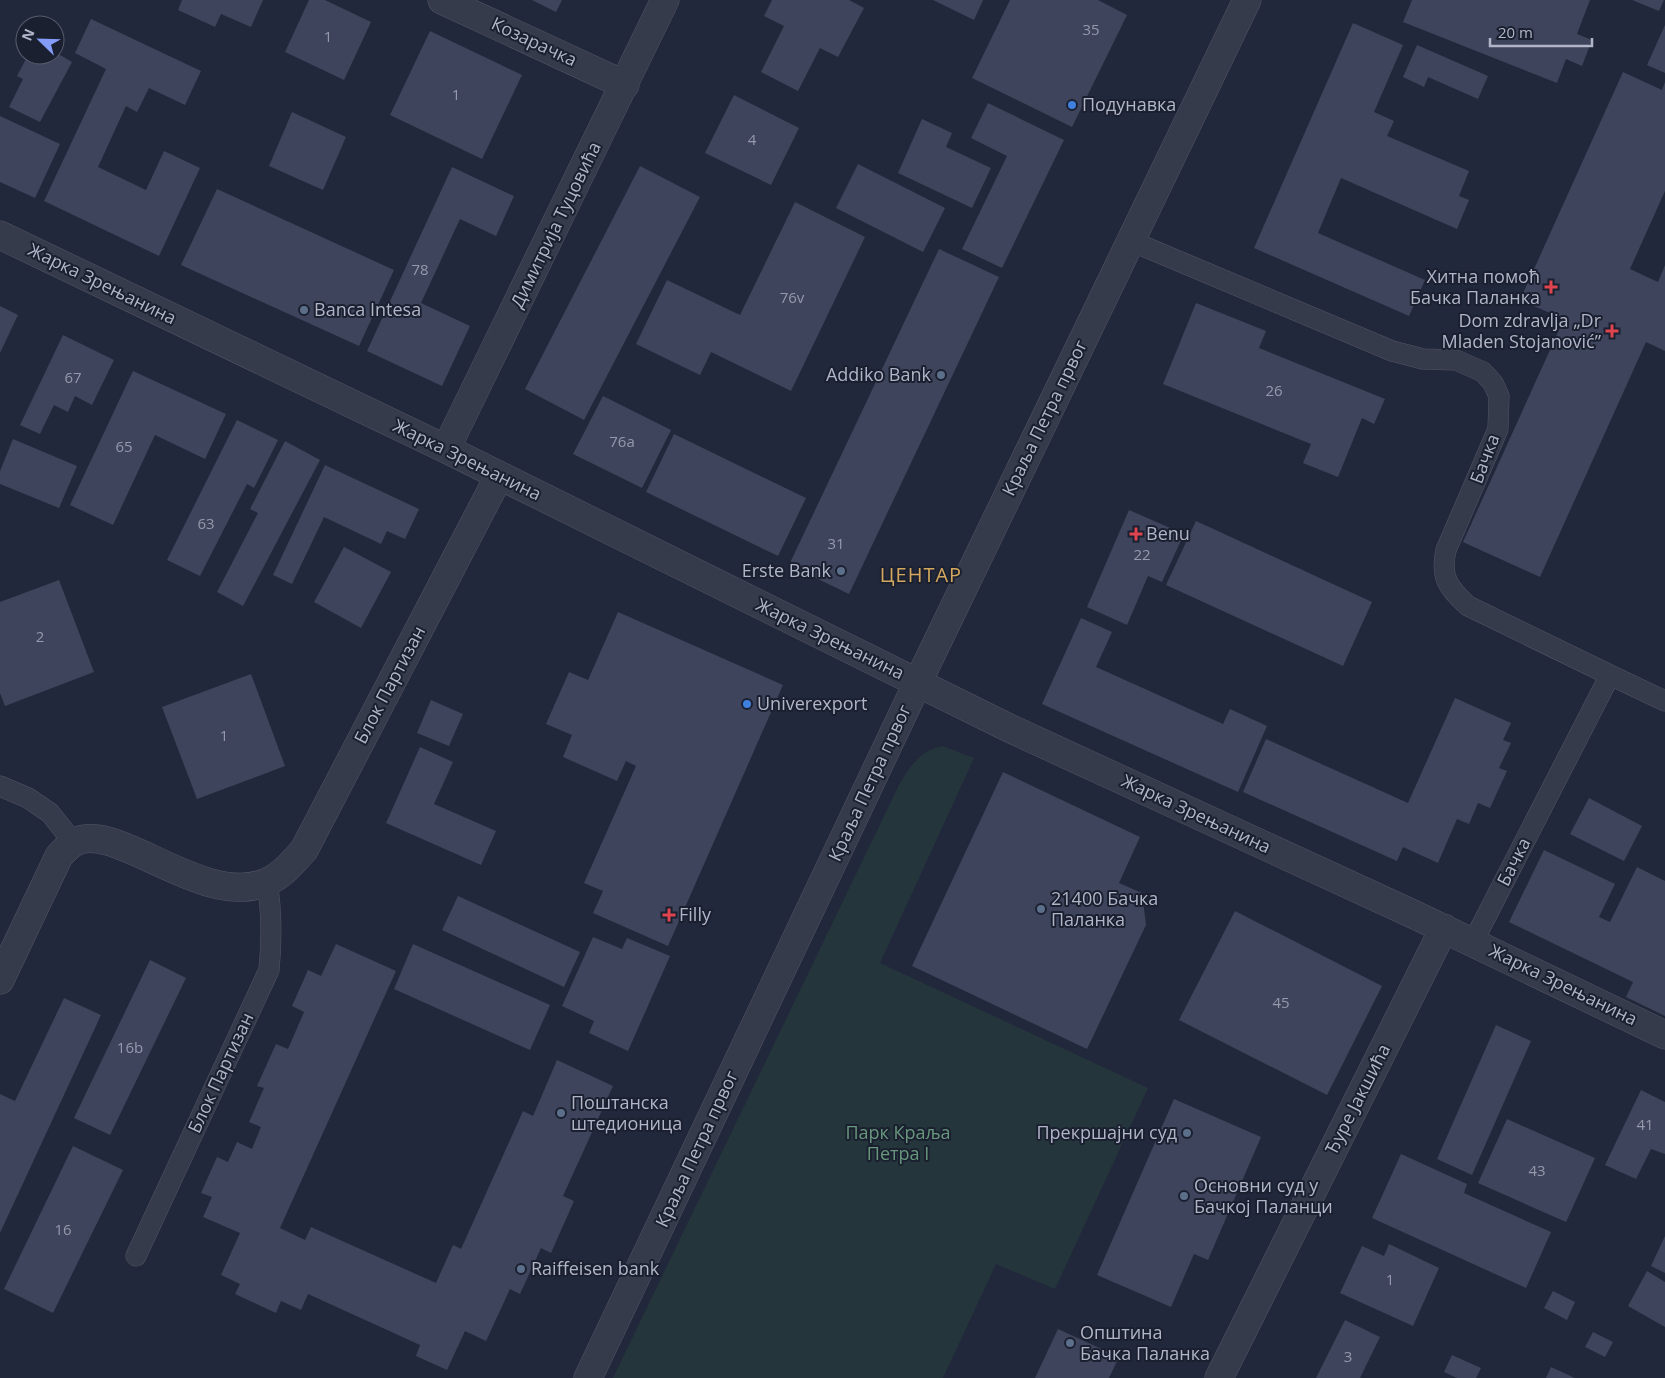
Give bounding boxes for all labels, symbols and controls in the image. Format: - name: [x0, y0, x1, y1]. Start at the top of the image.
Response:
- street label: Козарачка: [488, 11, 581, 71]
- north arrow: [15, 15, 65, 65]
- scale bar: [1490, 15, 1592, 47]
- house number: 35: [1082, 19, 1100, 39]
- text: 20 m: [1498, 22, 1533, 42]
- text: N: [17, 26, 39, 44]
- house number: 1: [324, 26, 332, 46]
- house number: 1: [452, 84, 460, 104]
- place label: Подунавка: [1082, 92, 1176, 116]
- marker: Подунавка: [1066, 99, 1078, 111]
- house number: 4: [748, 129, 757, 149]
- street label: Димитрија Туцовића: [504, 137, 606, 312]
- street label: Жарка Зрењанина: [24, 237, 180, 329]
- house number: 78: [411, 259, 429, 279]
- place label: Хитна помоћ Бачка Паланка: [1410, 264, 1540, 309]
- marker: Хитна помоћ Бачка Паланка: [1544, 280, 1558, 294]
- house number: 76v: [780, 287, 805, 307]
- place label: Banca Intesa: [314, 297, 421, 321]
- marker: Banca Intesa: [298, 304, 310, 316]
- place label: Dom zdravlja „Dr Mladen Stojanović”: [1441, 308, 1602, 353]
- marker: Dom zdravlja „Dr Mladen Stojanović”: [1605, 324, 1619, 338]
- street label: Краља Петра првог: [996, 336, 1092, 499]
- place label: Addiko Bank: [826, 362, 932, 386]
- house number: 67: [64, 367, 82, 387]
- marker: Addiko Bank: [935, 369, 947, 381]
- house number: 26: [1265, 380, 1283, 400]
- street label: Жарка Зрењанина: [389, 413, 545, 505]
- street label: Бачка: [1464, 430, 1504, 487]
- house number: 76a: [609, 431, 635, 451]
- house number: 65: [115, 436, 133, 456]
- house number: 63: [197, 513, 215, 533]
- place label: Benu: [1146, 521, 1190, 545]
- marker: Benu: [1130, 528, 1142, 540]
- house number: 31: [827, 533, 845, 553]
- house number: 22: [1133, 544, 1151, 564]
- place label: Erste Bank: [742, 558, 832, 582]
- district label: ЦЕНТАР: [880, 561, 962, 588]
- marker: Erste Bank: [835, 565, 847, 577]
- street label: Жарка Зрењанина: [752, 592, 908, 684]
- street label: Блок Партизан: [348, 621, 430, 748]
- house number: 2: [36, 626, 44, 646]
- place label: Univerexport: [757, 691, 867, 715]
- marker: Univerexport: [741, 698, 753, 710]
- street label: Краља Петра првог: [822, 700, 916, 865]
- house number: 1: [220, 725, 228, 745]
- street label: Жарка Зрењанина: [1118, 768, 1275, 858]
- street label: Бачка: [1491, 833, 1535, 890]
- place label: 21400 Бачка Паланка: [1051, 886, 1158, 931]
- place label: Filly: [679, 902, 712, 926]
- marker: 21400 Бачка Паланка: [1035, 903, 1047, 915]
- marker: Filly: [663, 909, 675, 921]
- street label: Жарка Зрењанина: [1485, 938, 1641, 1030]
- house number: 45: [1272, 992, 1290, 1012]
- street label: Блок Партизан: [182, 1008, 258, 1137]
- house number: 16b: [117, 1037, 143, 1057]
- street label: Ђуре Јакшића: [1319, 1039, 1395, 1158]
- street label: Краља Петра првог: [649, 1066, 743, 1231]
- place label: Поштанска штедионица: [571, 1090, 682, 1135]
- marker: Поштанска штедионица: [555, 1107, 567, 1119]
- house number: 41: [1636, 1114, 1654, 1134]
- park label: Парк Краља Петра I: [845, 1120, 951, 1165]
- place label: Прекршајни суд: [1036, 1120, 1177, 1144]
- marker: Прекршајни суд: [1181, 1127, 1193, 1139]
- house number: 43: [1528, 1160, 1546, 1180]
- place label: Основни суд у Бачкој Паланци: [1194, 1173, 1333, 1218]
- marker: Основни суд у Бачкој Паланци: [1178, 1190, 1190, 1202]
- house number: 16: [54, 1219, 72, 1239]
- place label: Raiffeisen bank: [531, 1256, 660, 1280]
- marker: Raiffeisen bank: [515, 1263, 527, 1275]
- house number: 1: [1386, 1269, 1394, 1289]
- place label: Општина Бачка Паланка: [1080, 1320, 1210, 1365]
- marker: Општина Бачка Паланка: [1064, 1337, 1076, 1349]
- house number: 3: [1344, 1346, 1352, 1366]

